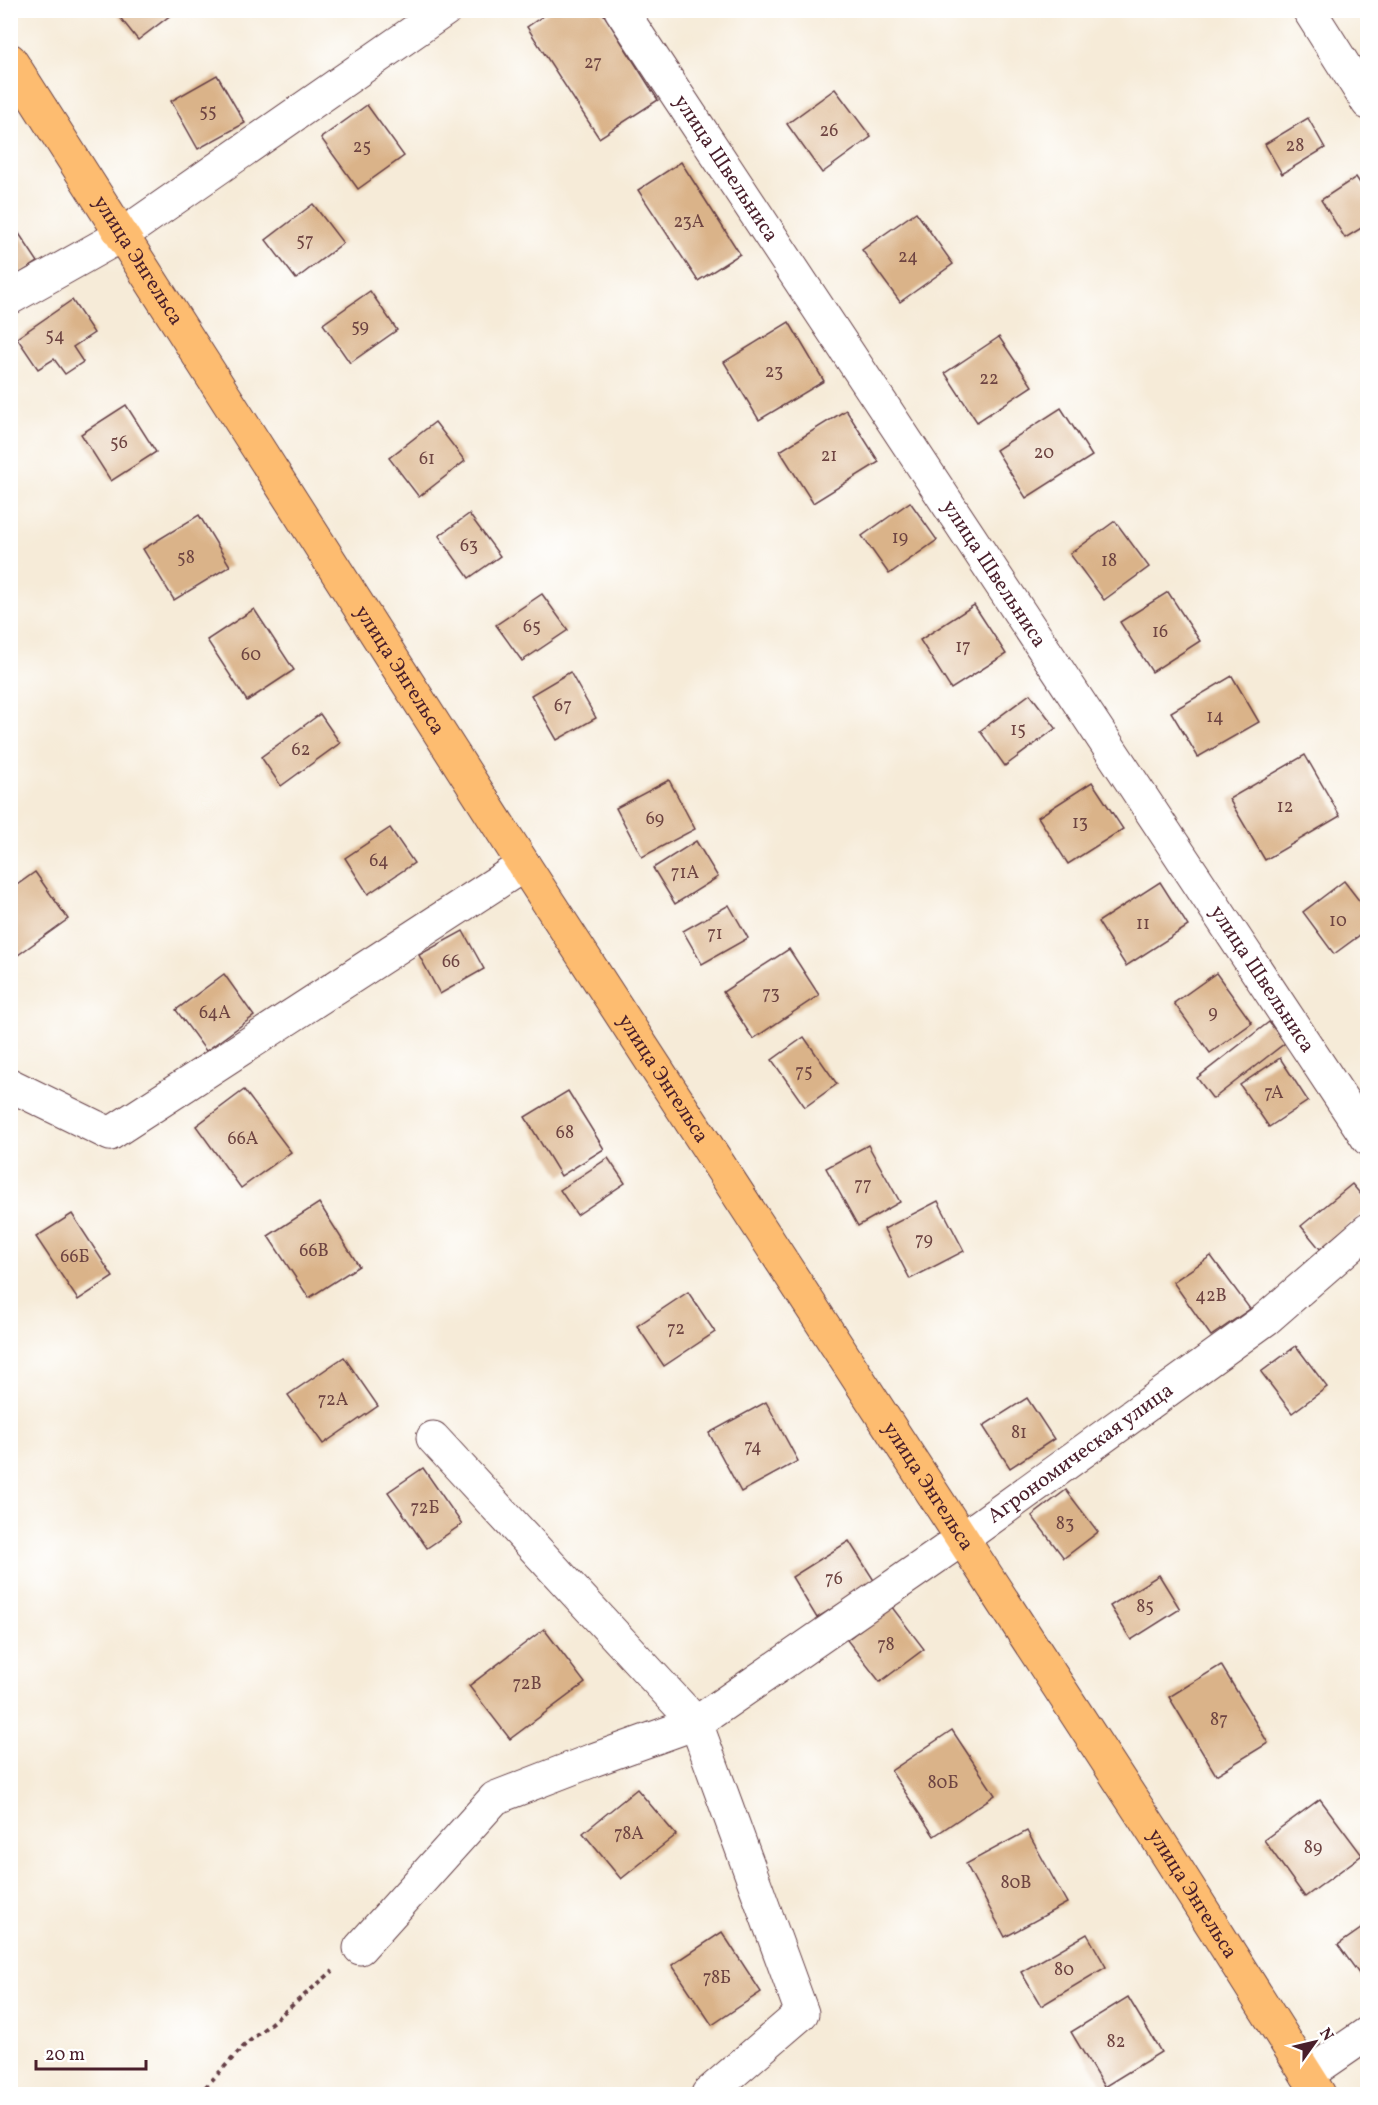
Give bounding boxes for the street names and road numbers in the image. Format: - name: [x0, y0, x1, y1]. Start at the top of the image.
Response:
- street label: улица Швельниса: [666, 89, 785, 248]
- street label: улица Энгельса: [86, 190, 190, 331]
- street label: улица Швельниса: [935, 494, 1053, 653]
- street label: улица Энгельса: [347, 600, 452, 741]
- street label: улица Швельниса: [1203, 900, 1322, 1059]
- street label: улица Энгельса: [610, 1008, 716, 1149]
- street label: Агрономическая улица: [981, 1376, 1179, 1531]
- street label: улица Энгельса: [875, 1416, 981, 1556]
- street label: улица Энгельса: [1140, 1823, 1244, 1964]

